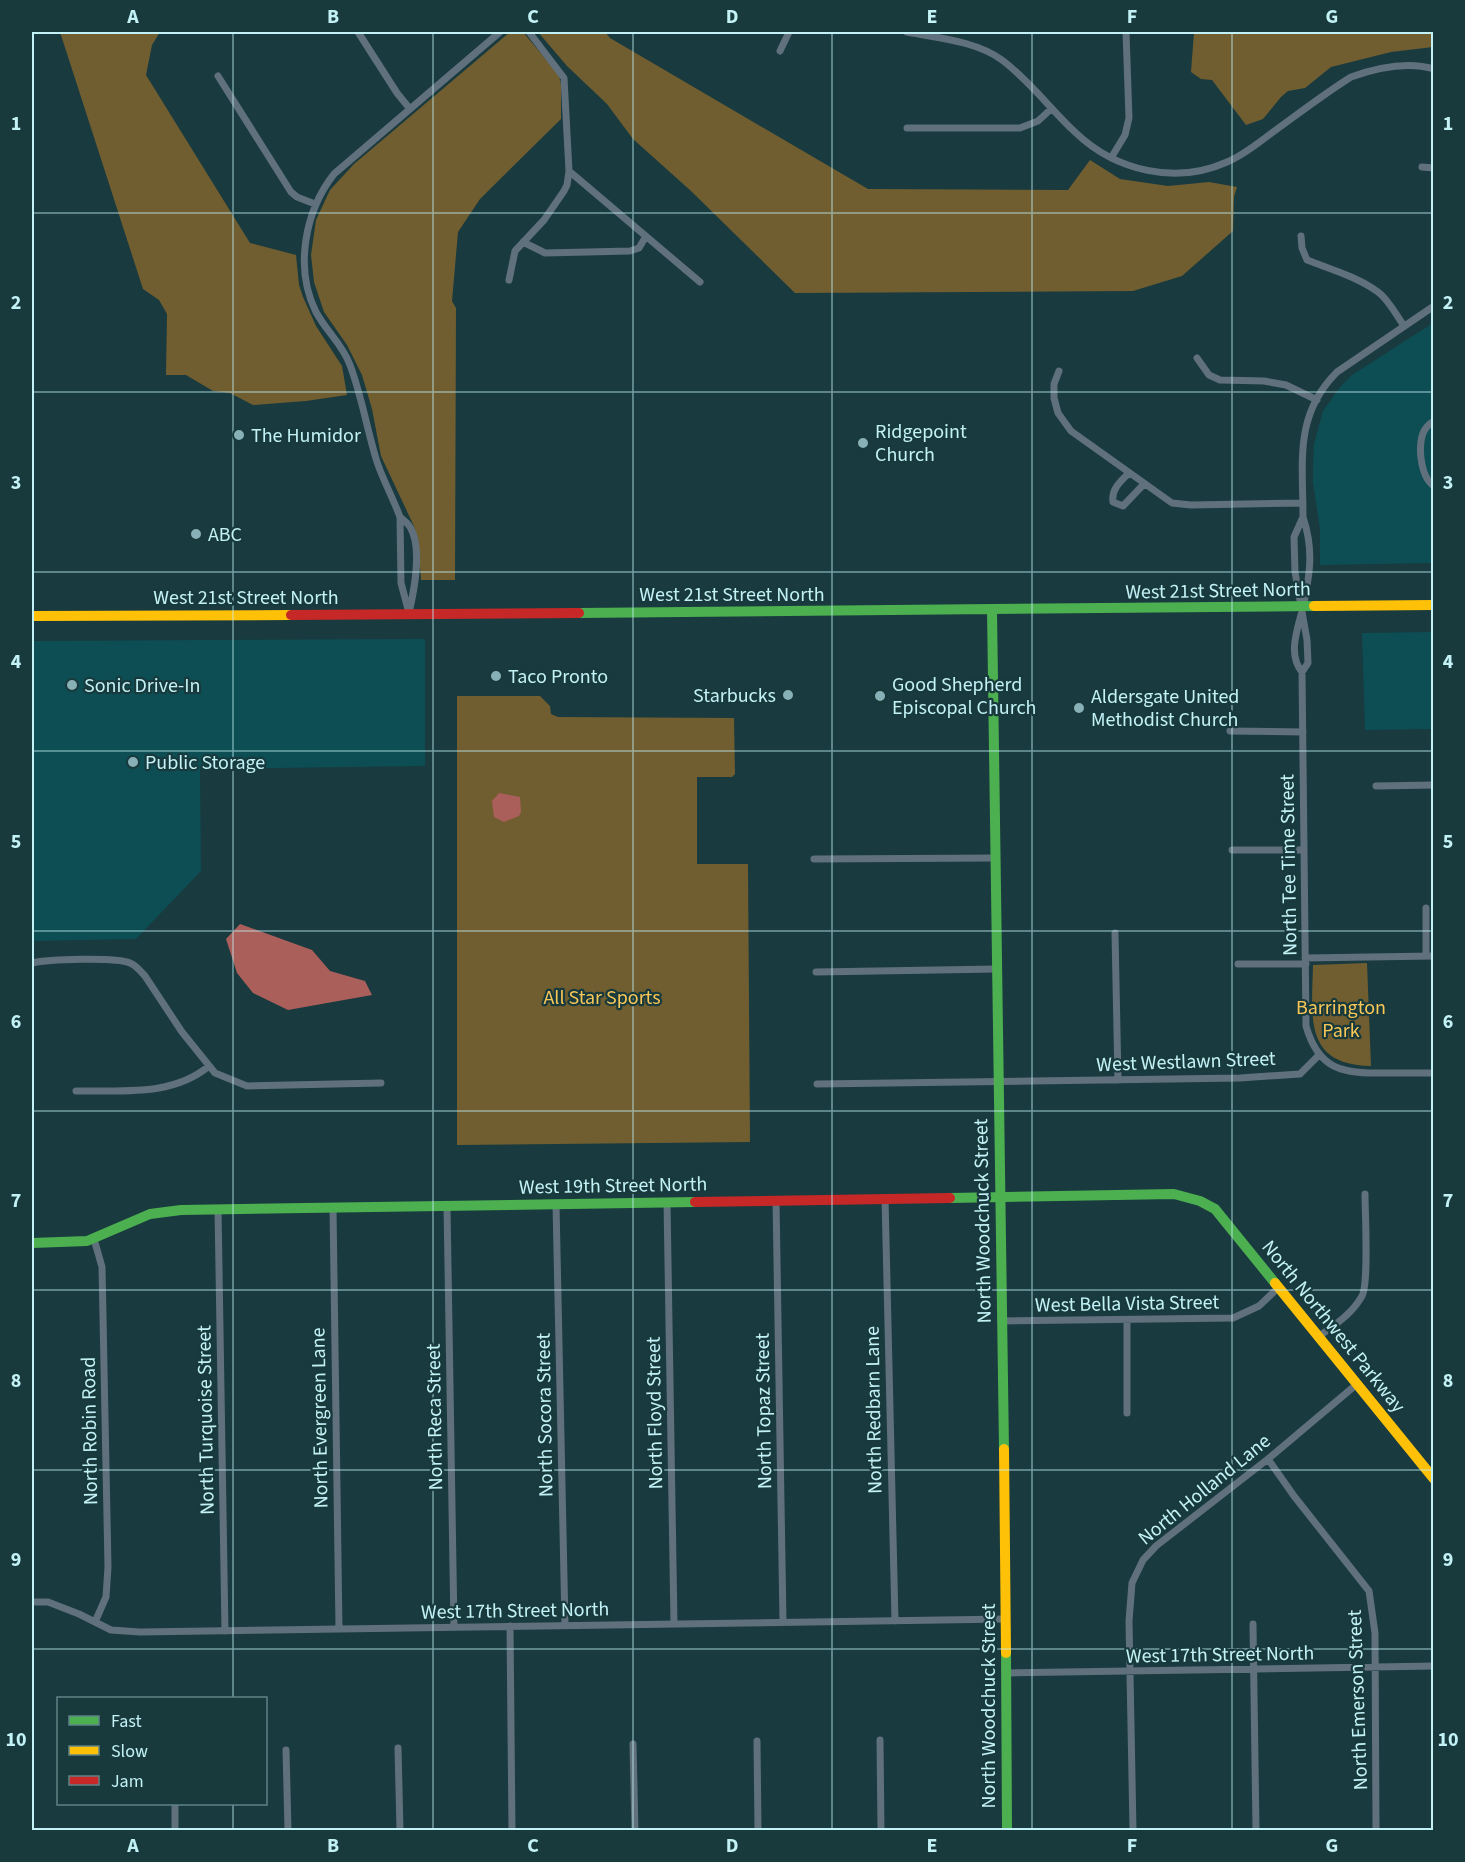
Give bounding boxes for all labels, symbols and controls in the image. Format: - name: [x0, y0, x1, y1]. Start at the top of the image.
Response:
- text: A: [126, 3, 139, 31]
- text: B: [327, 3, 339, 31]
- text: C: [527, 3, 539, 31]
- text: D: [726, 3, 738, 31]
- text: E: [927, 3, 937, 31]
- text: F: [1127, 3, 1137, 31]
- text: G: [1326, 3, 1338, 31]
- text: 1: [11, 110, 21, 138]
- text: 1: [1443, 110, 1453, 138]
- text: 2: [11, 289, 21, 317]
- text: 2: [1443, 289, 1453, 317]
- place label: Ridgepoint Church: [875, 418, 967, 469]
- place label: The Humidor: [251, 422, 361, 450]
- marker: The Humidor: [232, 428, 246, 442]
- marker: Ridgepoint Church: [856, 436, 870, 450]
- text: 3: [11, 469, 21, 497]
- text: 3: [1443, 469, 1453, 497]
- place label: ABC: [208, 521, 242, 549]
- marker: ABC: [189, 527, 203, 541]
- street label: West 21st Street North: [1125, 575, 1311, 607]
- street label: West 21st Street North: [639, 581, 825, 609]
- street label: West 21st Street North: [153, 584, 339, 612]
- text: 4: [11, 648, 22, 676]
- text: 4: [1443, 648, 1454, 676]
- place label: Taco Pronto: [508, 663, 608, 691]
- marker: Taco Pronto: [489, 669, 503, 683]
- place label: Good Shepherd Episcopal Church: [892, 671, 1036, 722]
- place label: Sonic Drive-In: [84, 672, 200, 700]
- marker: Sonic Drive-In: [65, 678, 79, 692]
- place label: Starbucks: [693, 682, 776, 710]
- place label: Aldersgate United Methodist Church: [1091, 683, 1239, 734]
- marker: Starbucks: [781, 688, 795, 702]
- marker: Good Shepherd Episcopal Church: [873, 689, 887, 703]
- marker: Aldersgate United Methodist Church: [1072, 701, 1086, 715]
- place label: Public Storage: [145, 749, 265, 777]
- marker: Public Storage: [126, 755, 140, 769]
- street label: North Tee Time Street: [1273, 774, 1305, 956]
- text: 5: [11, 828, 21, 856]
- text: 5: [1443, 828, 1453, 856]
- park label: All Star Sports: [543, 984, 661, 1012]
- park label: Barrington Park: [1296, 994, 1386, 1045]
- text: 6: [11, 1008, 21, 1036]
- text: 6: [1443, 1008, 1453, 1036]
- street label: West Westlawn Street: [1096, 1045, 1276, 1079]
- street label: North Woodchuck Street: [967, 1118, 999, 1324]
- street label: West 19th Street North: [519, 1170, 707, 1202]
- text: 7: [11, 1187, 21, 1215]
- text: 7: [1443, 1187, 1453, 1215]
- street label: North Northwest Parkway: [1255, 1234, 1412, 1419]
- street label: West Bella Vista Street: [1035, 1288, 1220, 1320]
- street label: North Turquoise Street: [190, 1325, 222, 1515]
- street label: North Redbarn Lane: [859, 1326, 889, 1494]
- street label: North Evergreen Lane: [304, 1327, 336, 1509]
- street label: North Socora Street: [530, 1332, 560, 1497]
- street label: North Topaz Street: [749, 1332, 779, 1489]
- street label: North Floyd Street: [640, 1336, 670, 1490]
- street label: North Reca Street: [420, 1343, 450, 1491]
- street label: North Robin Road: [75, 1357, 105, 1505]
- text: 8: [11, 1367, 21, 1395]
- text: 8: [1443, 1367, 1453, 1395]
- street label: North Holland Lane: [1132, 1427, 1277, 1552]
- text: 9: [11, 1546, 21, 1574]
- text: 9: [1443, 1546, 1453, 1574]
- street label: West 17th Street North: [421, 1595, 609, 1627]
- street label: North Woodchuck Street: [975, 1603, 1003, 1808]
- street label: North Emerson Street: [1341, 1609, 1375, 1791]
- street label: West 17th Street North: [1126, 1639, 1314, 1671]
- legend: [57, 1697, 267, 1805]
- text: Fast: [111, 1709, 142, 1734]
- text: 10: [5, 1726, 27, 1754]
- text: 10: [1437, 1726, 1459, 1754]
- text: Slow: [111, 1739, 148, 1764]
- text: Jam: [111, 1769, 144, 1794]
- text: A: [126, 1832, 139, 1860]
- text: B: [327, 1832, 339, 1860]
- text: C: [527, 1832, 539, 1860]
- text: D: [726, 1832, 738, 1860]
- text: E: [927, 1832, 937, 1860]
- text: F: [1127, 1832, 1137, 1860]
- text: G: [1326, 1832, 1338, 1860]

